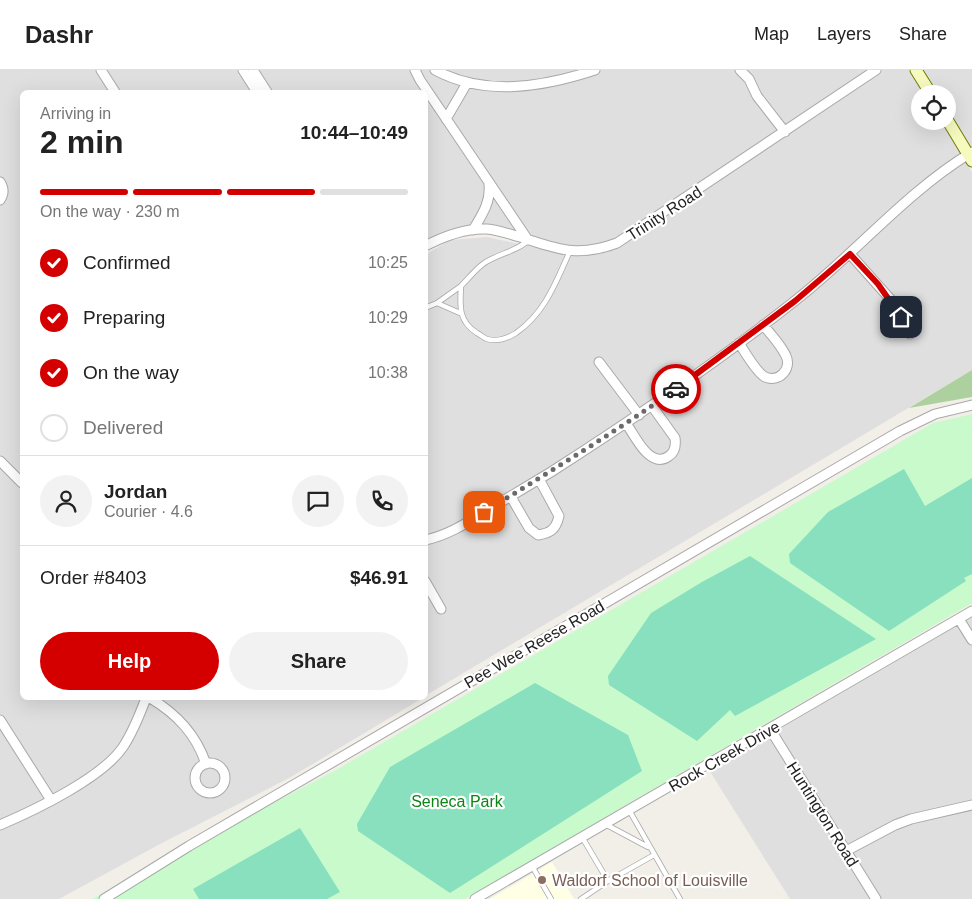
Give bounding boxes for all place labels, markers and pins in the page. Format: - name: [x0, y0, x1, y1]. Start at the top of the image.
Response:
- pin: [880, 296, 922, 338]
- pin: [463, 491, 505, 533]
- place label: Waldorf School of Louisville: [552, 872, 748, 889]
- marker: Waldorf School of Louisville: [536, 874, 548, 886]

